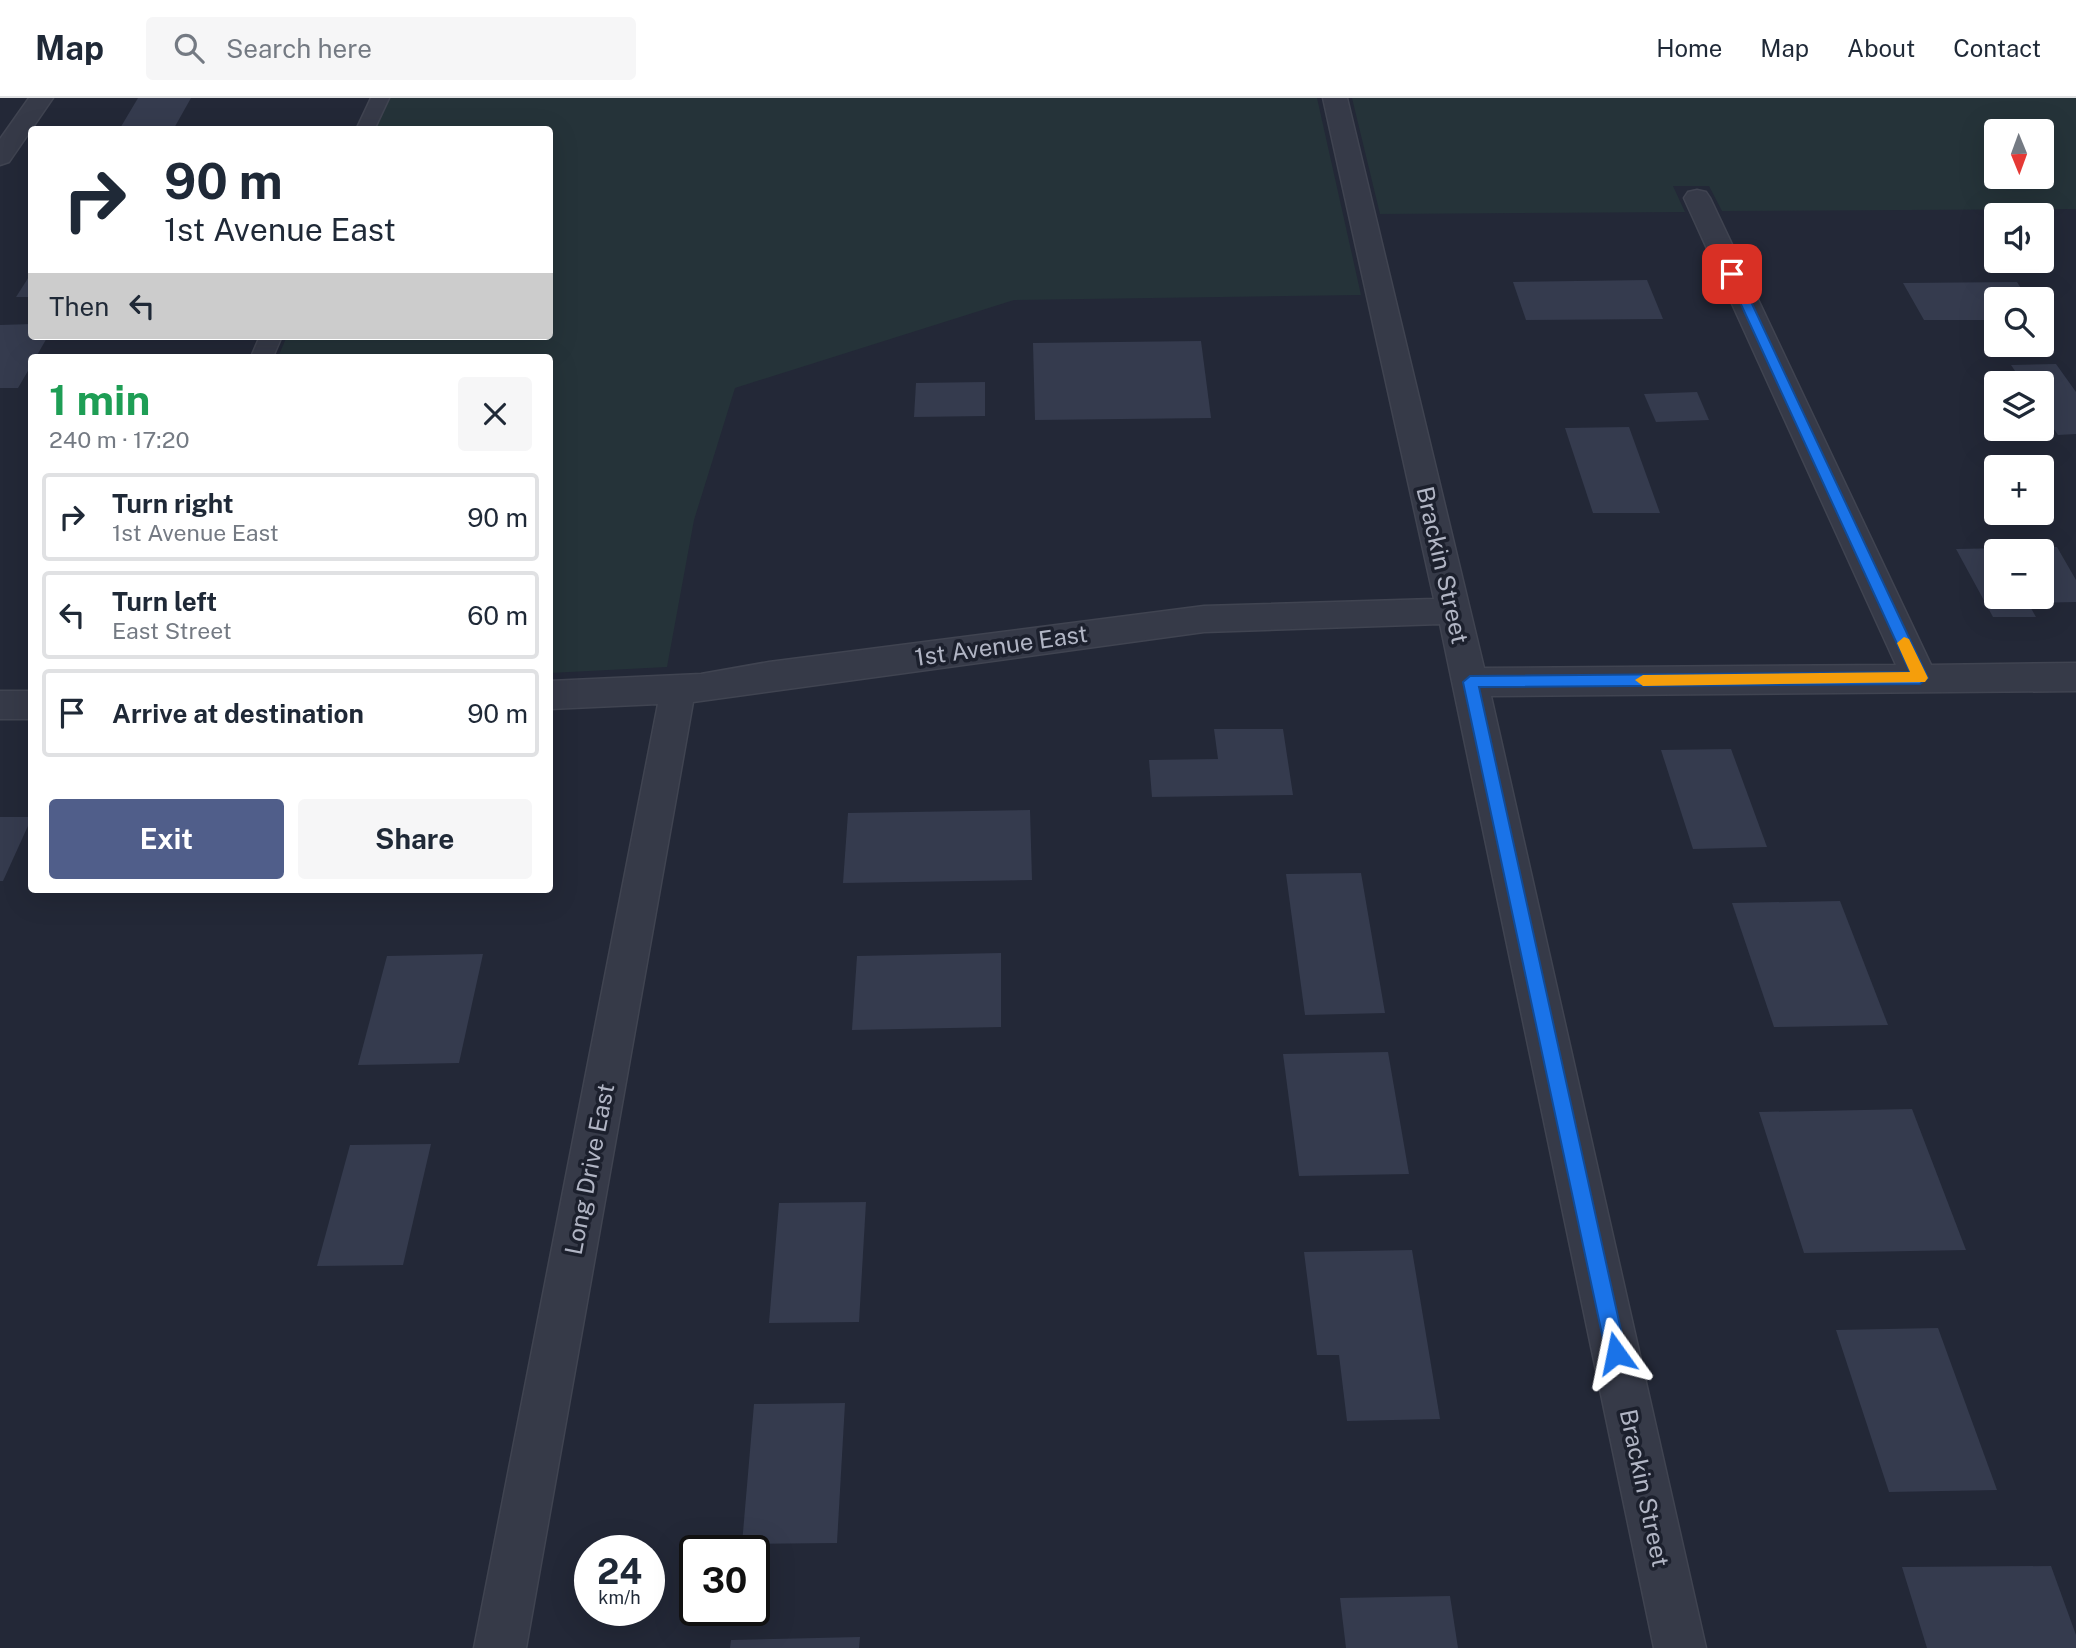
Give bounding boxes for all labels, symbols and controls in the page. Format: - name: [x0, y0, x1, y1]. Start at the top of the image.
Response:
- search box: [146, 17, 636, 80]
- text: Map: [35, 29, 104, 67]
- icon: search: [170, 29, 208, 67]
- text: Search here: [226, 33, 372, 64]
- text: Home: [1656, 34, 1722, 62]
- text: Map: [1760, 34, 1809, 62]
- text: About: [1847, 34, 1915, 62]
- text: Contact: [1953, 34, 2041, 62]
- north arrow: [1984, 119, 2054, 189]
- map controls: [1984, 119, 2054, 609]
- text: 90 m: [164, 152, 283, 210]
- icon: right: [49, 154, 140, 245]
- button: sound: [1984, 203, 2054, 273]
- text: 1st Avenue East: [164, 211, 396, 248]
- pin: [1702, 244, 1762, 304]
- icon: arrive: [1713, 255, 1751, 293]
- icon: left: [123, 287, 161, 325]
- button: search: [1984, 287, 2054, 357]
- text: Then: [49, 291, 109, 322]
- button: layers: [1984, 371, 2054, 441]
- text: 1 min: [49, 375, 150, 424]
- button: close: [458, 377, 532, 451]
- text: 240 m · 17:20: [49, 426, 190, 453]
- button: +: [1984, 455, 2054, 525]
- street label: Brackin Street: [1411, 484, 1475, 646]
- text: Turn right: [112, 488, 234, 519]
- icon: right: [53, 498, 91, 536]
- text: 90 m: [467, 502, 528, 533]
- text: 1st Avenue East: [112, 519, 279, 546]
- button: −: [1984, 539, 2054, 609]
- text: Turn left: [112, 586, 217, 617]
- icon: left: [53, 596, 91, 634]
- text: 60 m: [467, 600, 528, 631]
- text: East Street: [112, 617, 232, 644]
- street label: 1st Avenue East: [913, 619, 1089, 671]
- icon: arrive: [53, 694, 91, 732]
- text: Arrive at destination: [112, 698, 364, 729]
- text: 90 m: [467, 698, 528, 729]
- button: Exit: [49, 799, 284, 879]
- button: Share: [298, 799, 532, 879]
- street label: Long Drive East: [559, 1081, 619, 1257]
- position arrow: [1579, 1316, 1653, 1390]
- street label: Brackin Street: [1615, 1407, 1675, 1569]
- speed limit sign: 30: [679, 1535, 770, 1626]
- text: 24: [597, 1551, 642, 1592]
- text: km/h: [598, 1587, 641, 1608]

